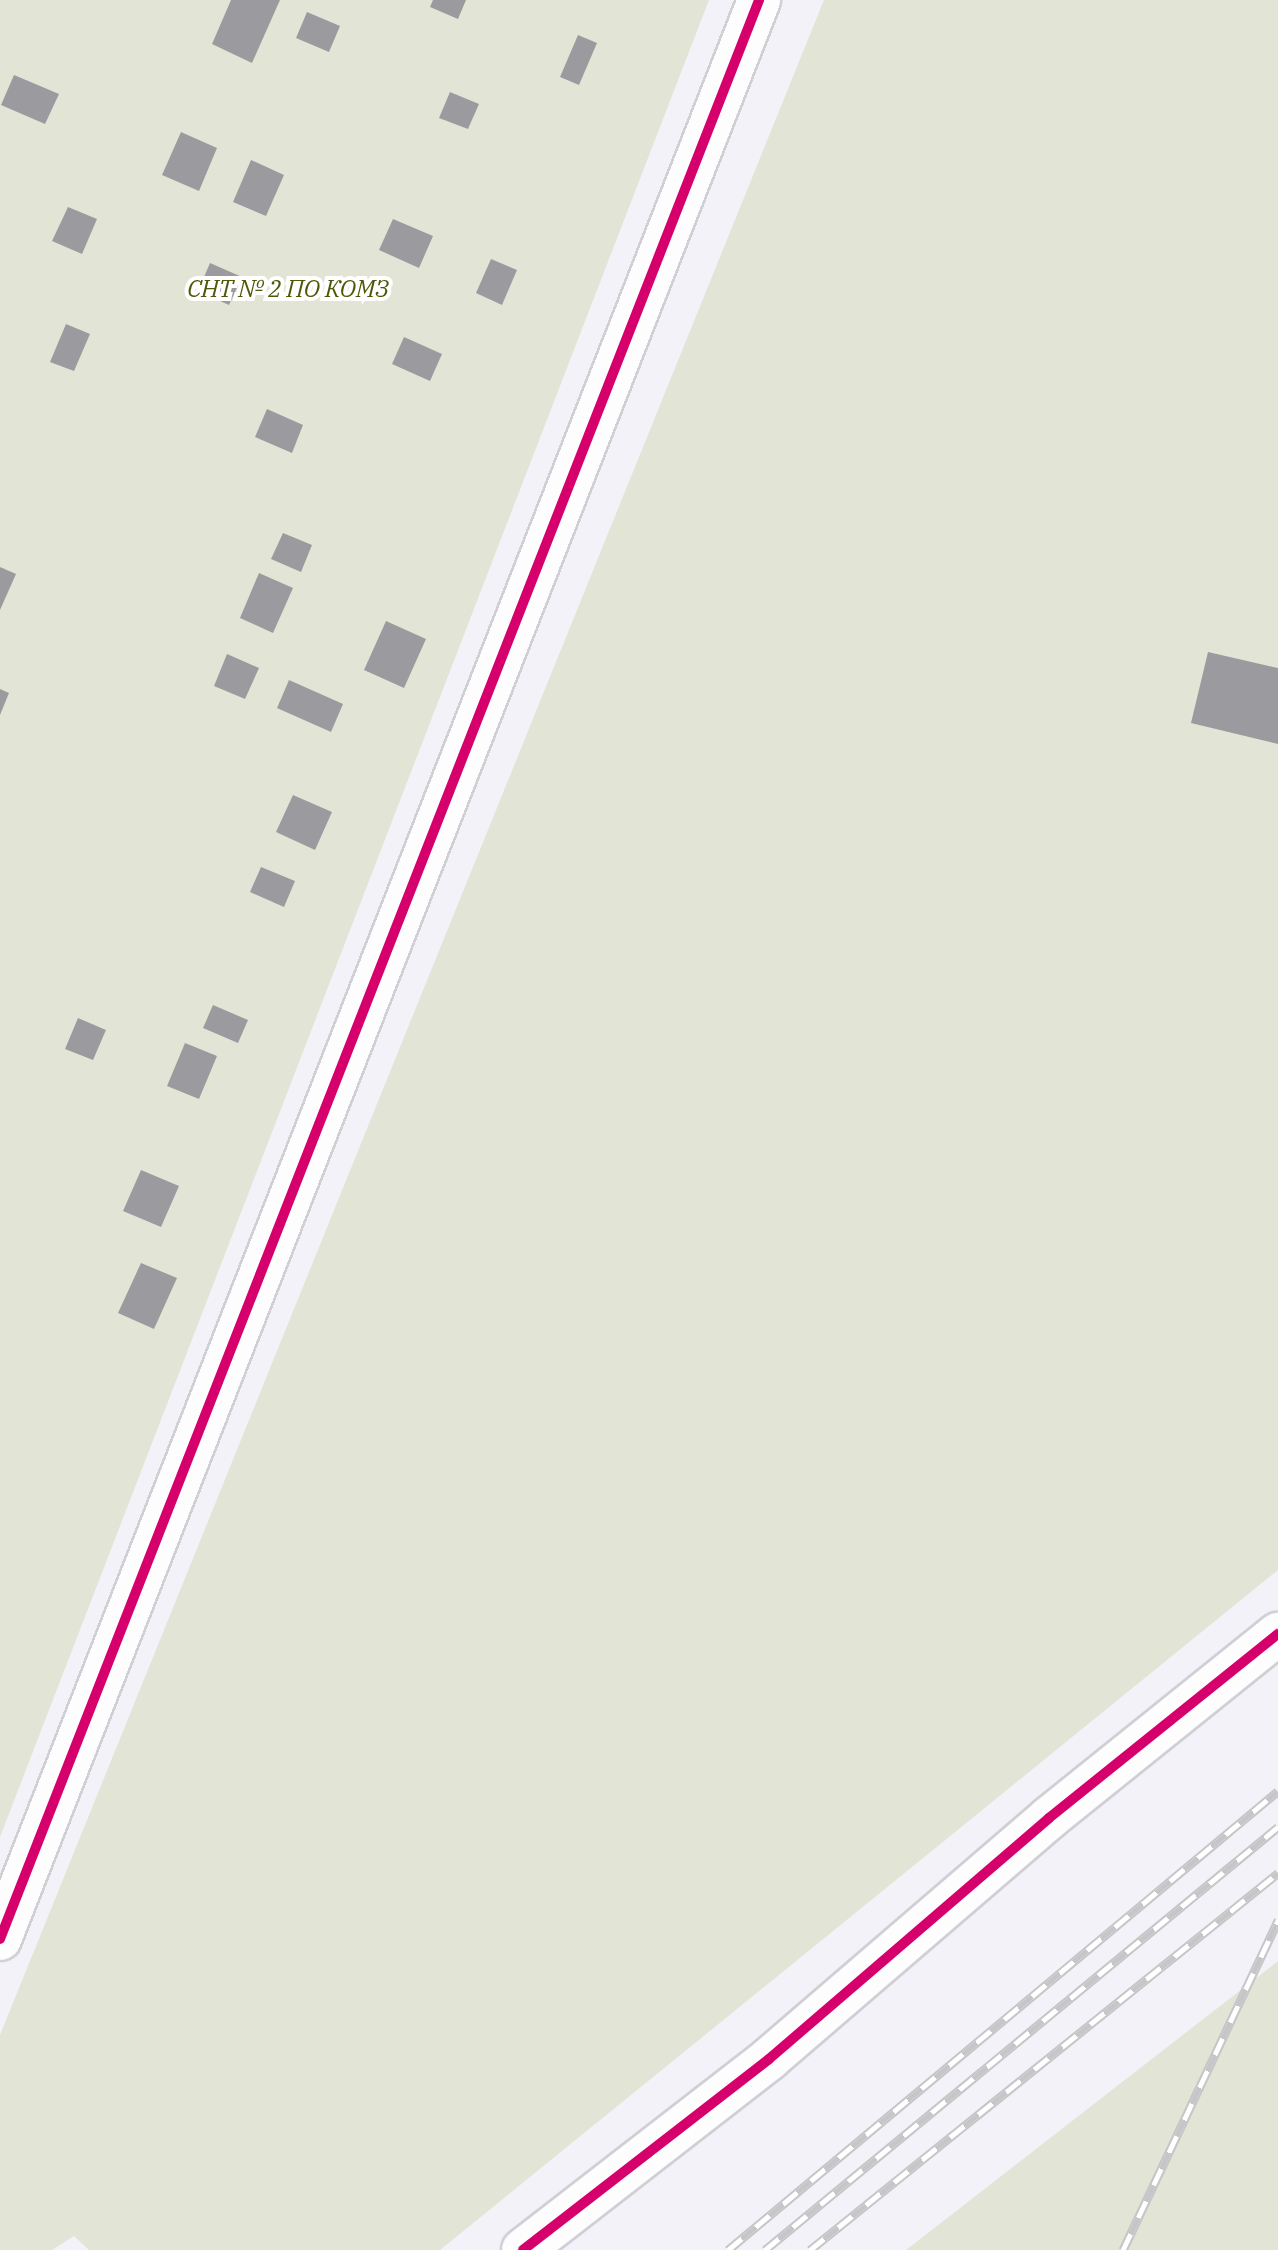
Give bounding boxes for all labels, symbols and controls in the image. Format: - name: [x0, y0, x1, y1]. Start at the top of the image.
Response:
- park label: СНТ № 2 ПО КОМЗ: [187, 275, 389, 303]

